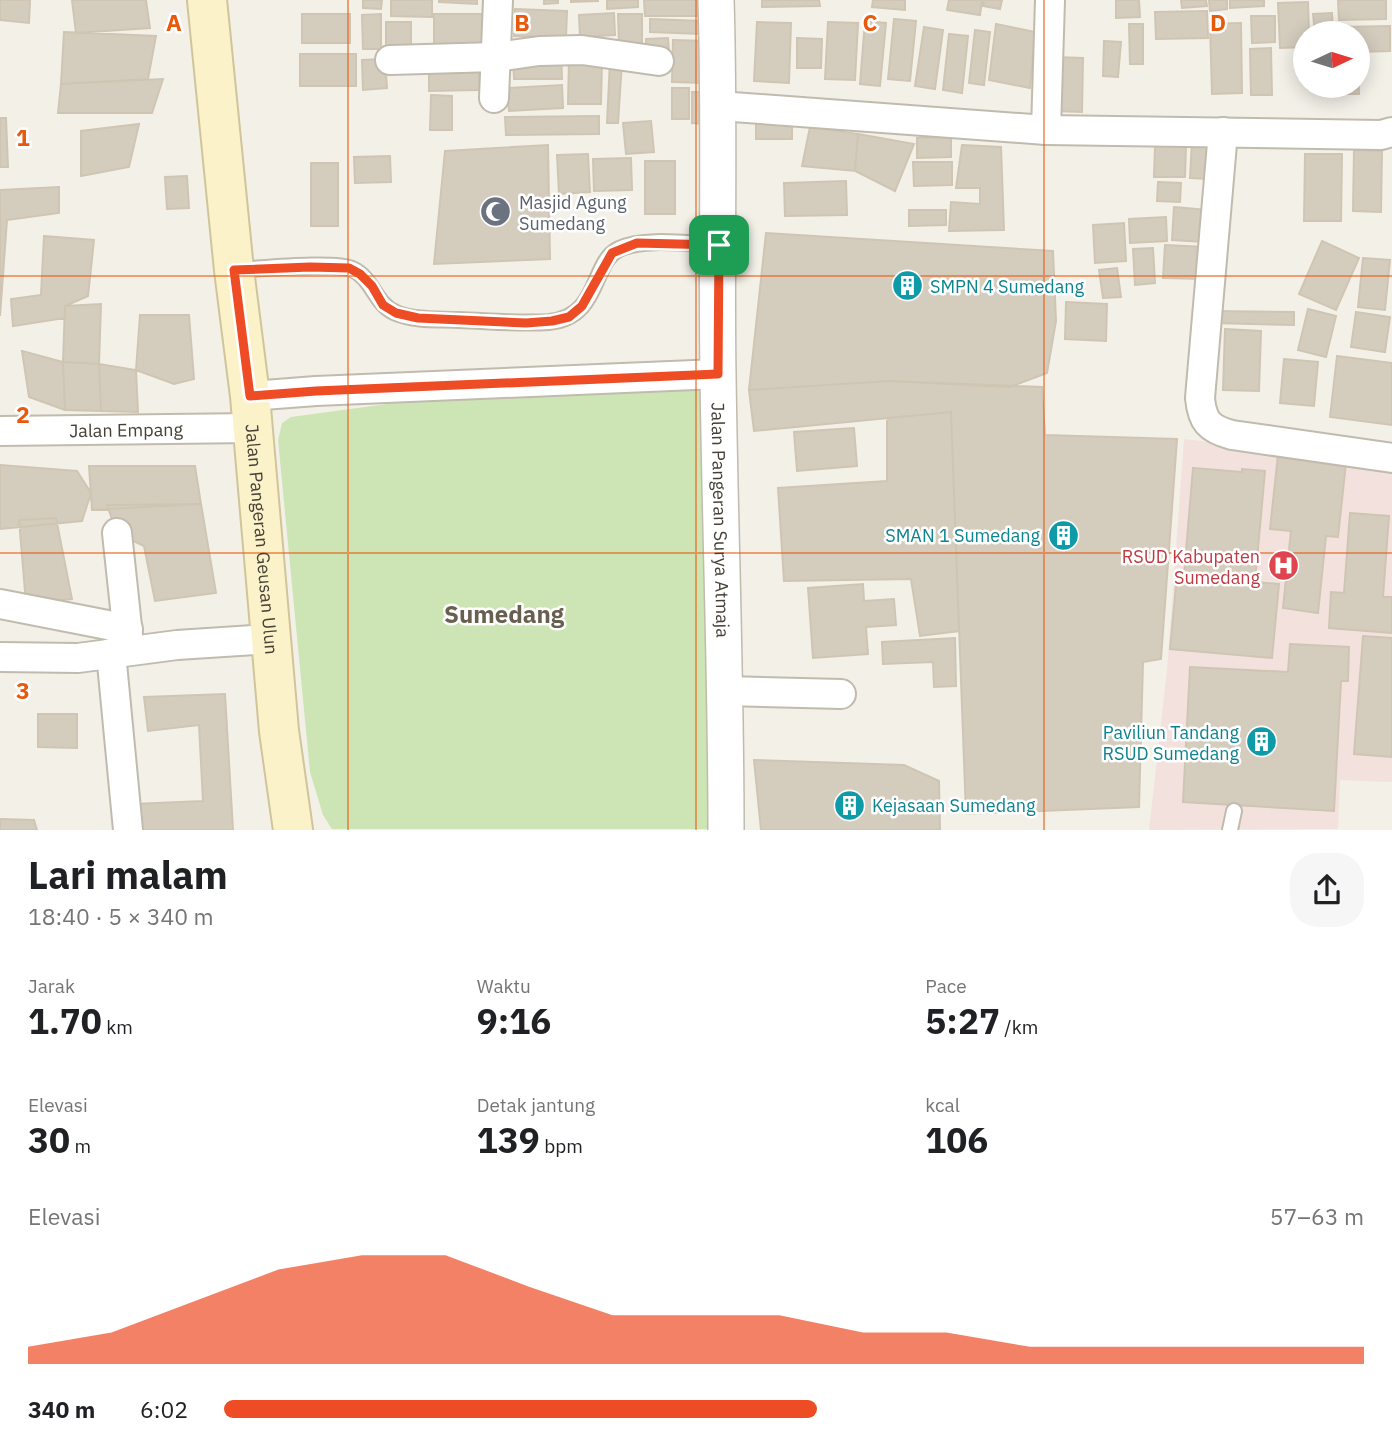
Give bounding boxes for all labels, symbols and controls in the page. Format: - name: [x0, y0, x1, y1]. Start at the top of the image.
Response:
- text: A: [166, 7, 182, 37]
- text: B: [514, 7, 530, 37]
- text: C: [863, 7, 878, 37]
- text: D: [1210, 7, 1226, 37]
- north arrow: [1293, 21, 1370, 98]
- map controls: [1293, 21, 1370, 98]
- text: 1: [16, 122, 30, 152]
- place label: Masjid Agung Sumedang: [519, 191, 627, 235]
- mosque icon: Masjid Agung Sumedang: [479, 195, 513, 229]
- pin: [689, 215, 749, 275]
- icon: arrive: [700, 226, 738, 264]
- building icon: SMPN 4 Sumedang: [890, 269, 924, 303]
- place label: SMPN 4 Sumedang: [930, 275, 1085, 298]
- text: 2: [16, 399, 30, 429]
- street label: Jalan Pangeran Surya Atmaja: [707, 402, 735, 638]
- street label: Jalan Empang: [69, 417, 184, 442]
- street label: Jalan Pangeran Geusan Ulun: [241, 423, 284, 655]
- building icon: SMAN 1 Sumedang: [1046, 518, 1080, 552]
- place label: SMAN 1 Sumedang: [885, 524, 1040, 547]
- place label: RSUD Kabupaten Sumedang: [1122, 545, 1260, 589]
- hospital icon: RSUD Kabupaten Sumedang: [1266, 549, 1300, 583]
- district label: Sumedang: [444, 598, 565, 630]
- text: 3: [16, 675, 30, 705]
- place label: Paviliun Tandang RSUD Sumedang: [1102, 721, 1239, 765]
- building icon: Paviliun Tandang RSUD Sumedang: [1245, 725, 1279, 759]
- building icon: Kejasaan Sumedang: [832, 788, 866, 822]
- place label: Kejasaan Sumedang: [872, 794, 1036, 817]
- text: Lari malam: [28, 850, 228, 899]
- button: share: [1290, 853, 1364, 927]
- text: 18:40 · 5 × 340 m: [28, 901, 214, 931]
- text: Jarak: [28, 974, 75, 998]
- text: Waktu: [477, 974, 531, 998]
- text: Pace: [925, 974, 967, 998]
- text: 1.70: [28, 998, 102, 1044]
- text: 9:16: [477, 998, 551, 1044]
- text: 5:27: [925, 998, 1000, 1044]
- text: km: [102, 1015, 133, 1039]
- text: /km: [1000, 1015, 1038, 1039]
- text: Elevasi: [28, 1093, 88, 1117]
- text: Detak jantung: [477, 1093, 595, 1117]
- text: kcal: [925, 1093, 960, 1117]
- text: 30: [28, 1117, 70, 1163]
- text: 139: [477, 1117, 540, 1163]
- text: 106: [925, 1117, 988, 1163]
- text: m: [70, 1134, 91, 1158]
- text: bpm: [540, 1134, 583, 1158]
- text: Elevasi: [28, 1201, 100, 1231]
- text: 57–63 m: [1270, 1201, 1364, 1231]
- text: 340 m: [28, 1394, 95, 1424]
- text: 6:02: [140, 1394, 188, 1424]

